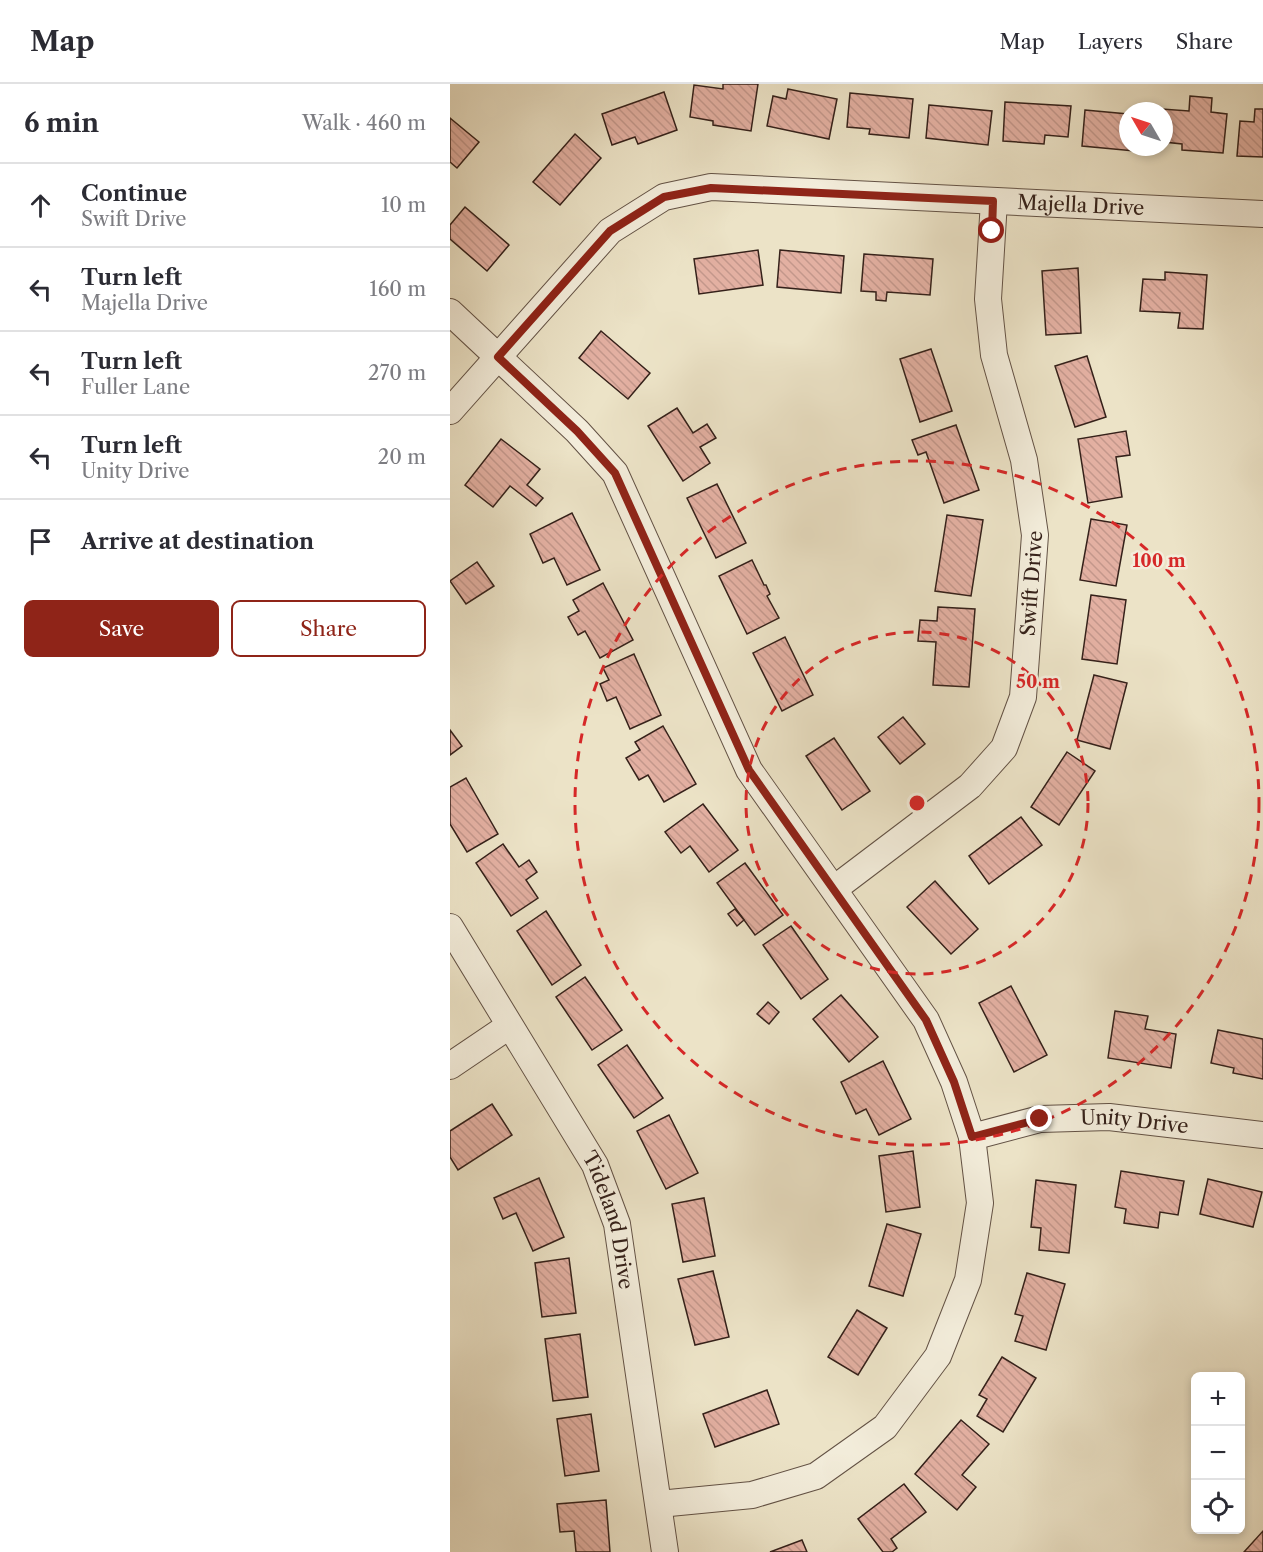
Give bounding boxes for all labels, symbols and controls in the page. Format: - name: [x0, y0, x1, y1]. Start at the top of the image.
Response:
- text: Map: [30, 24, 94, 58]
- text: Map: [1000, 29, 1045, 54]
- text: Layers: [1078, 29, 1143, 54]
- text: Share: [1176, 29, 1233, 54]
- north arrow: [1119, 102, 1173, 156]
- text: 6 min: [24, 107, 99, 139]
- text: Walk · 460 m: [302, 111, 426, 135]
- text: Continue: [81, 180, 187, 207]
- icon: ahead: [24, 189, 57, 222]
- street label: Majella Drive: [1017, 190, 1145, 220]
- text: 10 m: [381, 193, 426, 217]
- text: Swift Drive: [81, 207, 187, 231]
- route start: [978, 217, 1004, 243]
- text: Turn left: [81, 264, 182, 291]
- icon: left: [24, 273, 57, 306]
- text: 160 m: [369, 277, 426, 301]
- text: Majella Drive: [81, 291, 208, 315]
- text: Turn left: [81, 348, 182, 375]
- icon: left: [24, 357, 57, 390]
- text: 270 m: [368, 361, 426, 385]
- text: Fuller Lane: [81, 375, 190, 399]
- text: Turn left: [81, 432, 182, 459]
- icon: left: [24, 441, 57, 474]
- text: 20 m: [378, 445, 426, 469]
- text: Unity Drive: [81, 459, 189, 483]
- icon: arrive: [24, 525, 57, 558]
- text: Arrive at destination: [81, 528, 314, 555]
- street label: Swift Drive: [1016, 530, 1047, 637]
- text: 100 m: [1132, 550, 1186, 572]
- button: Save: [24, 600, 219, 657]
- button: Share: [231, 600, 426, 657]
- text: 50 m: [1016, 671, 1060, 693]
- centre of rings: [907, 793, 927, 813]
- route end: [1026, 1105, 1052, 1131]
- street label: Unity Drive: [1080, 1105, 1190, 1138]
- street label: Tideland Drive: [577, 1147, 638, 1291]
- map controls: [1191, 1372, 1245, 1534]
- button: +: [1191, 1372, 1245, 1426]
- button: −: [1191, 1426, 1245, 1480]
- button: locate: [1191, 1480, 1245, 1534]

